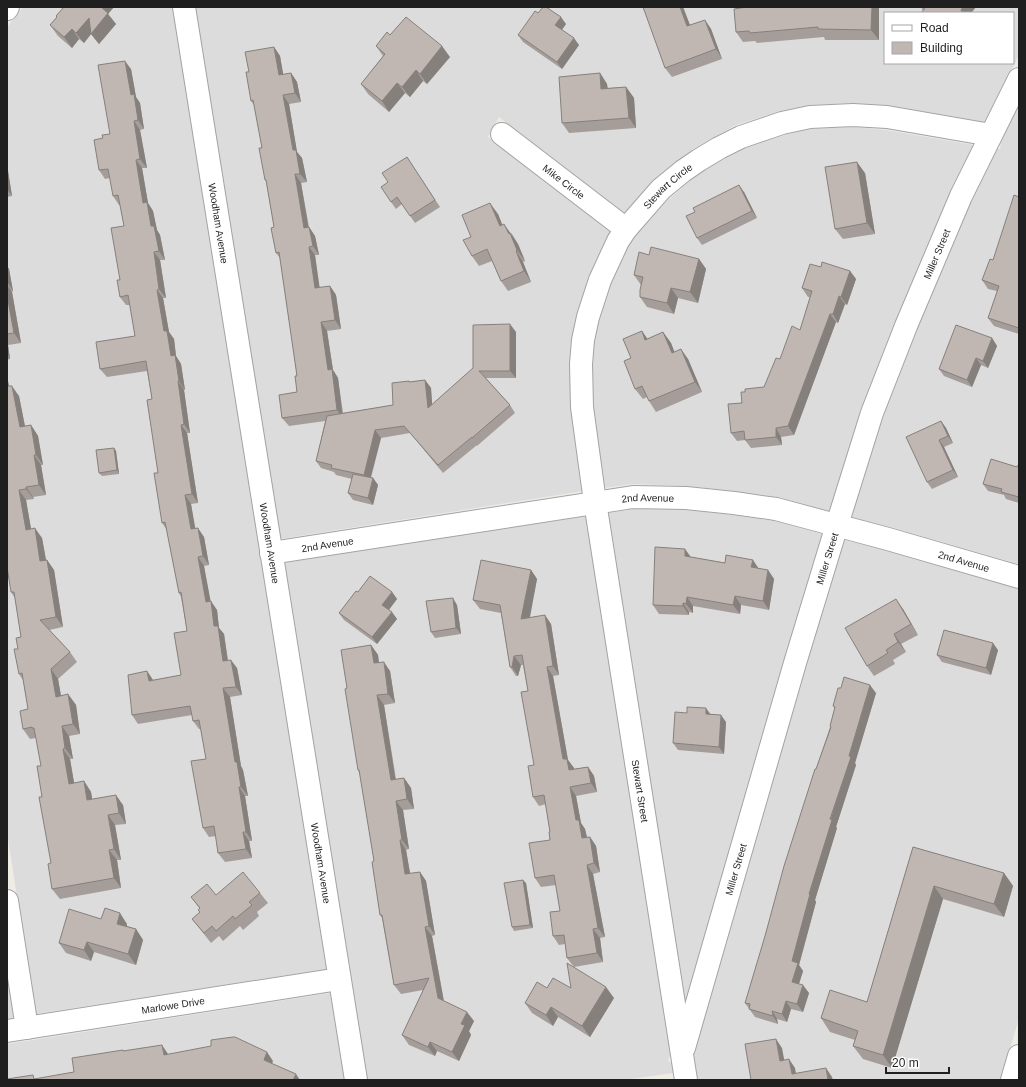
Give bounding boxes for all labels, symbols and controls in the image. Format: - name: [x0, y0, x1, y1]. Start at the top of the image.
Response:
- legend: [884, 12, 1014, 64]
- text: Road: [920, 21, 949, 35]
- text: Building: [920, 41, 963, 55]
- street label: Stewart Circle: [641, 161, 694, 211]
- street label: Mike Circle: [541, 162, 587, 201]
- street label: Woodham Avenue: [207, 182, 231, 265]
- street label: Miller Street: [921, 227, 952, 281]
- street label: 2nd Avenue: [621, 491, 675, 504]
- street label: Woodham Avenue: [258, 502, 282, 585]
- street label: Miller Street: [814, 531, 840, 586]
- street label: 2nd Avenue: [300, 535, 355, 554]
- street label: 2nd Avenue: [937, 548, 991, 574]
- street label: Stewart Street: [630, 759, 650, 823]
- street label: Woodham Avenue: [309, 822, 333, 905]
- street label: Miller Street: [723, 842, 748, 896]
- street label: Marlowe Drive: [141, 995, 206, 1015]
- scale bar: [886, 1049, 949, 1075]
- text: 20 m: [892, 1056, 919, 1070]

